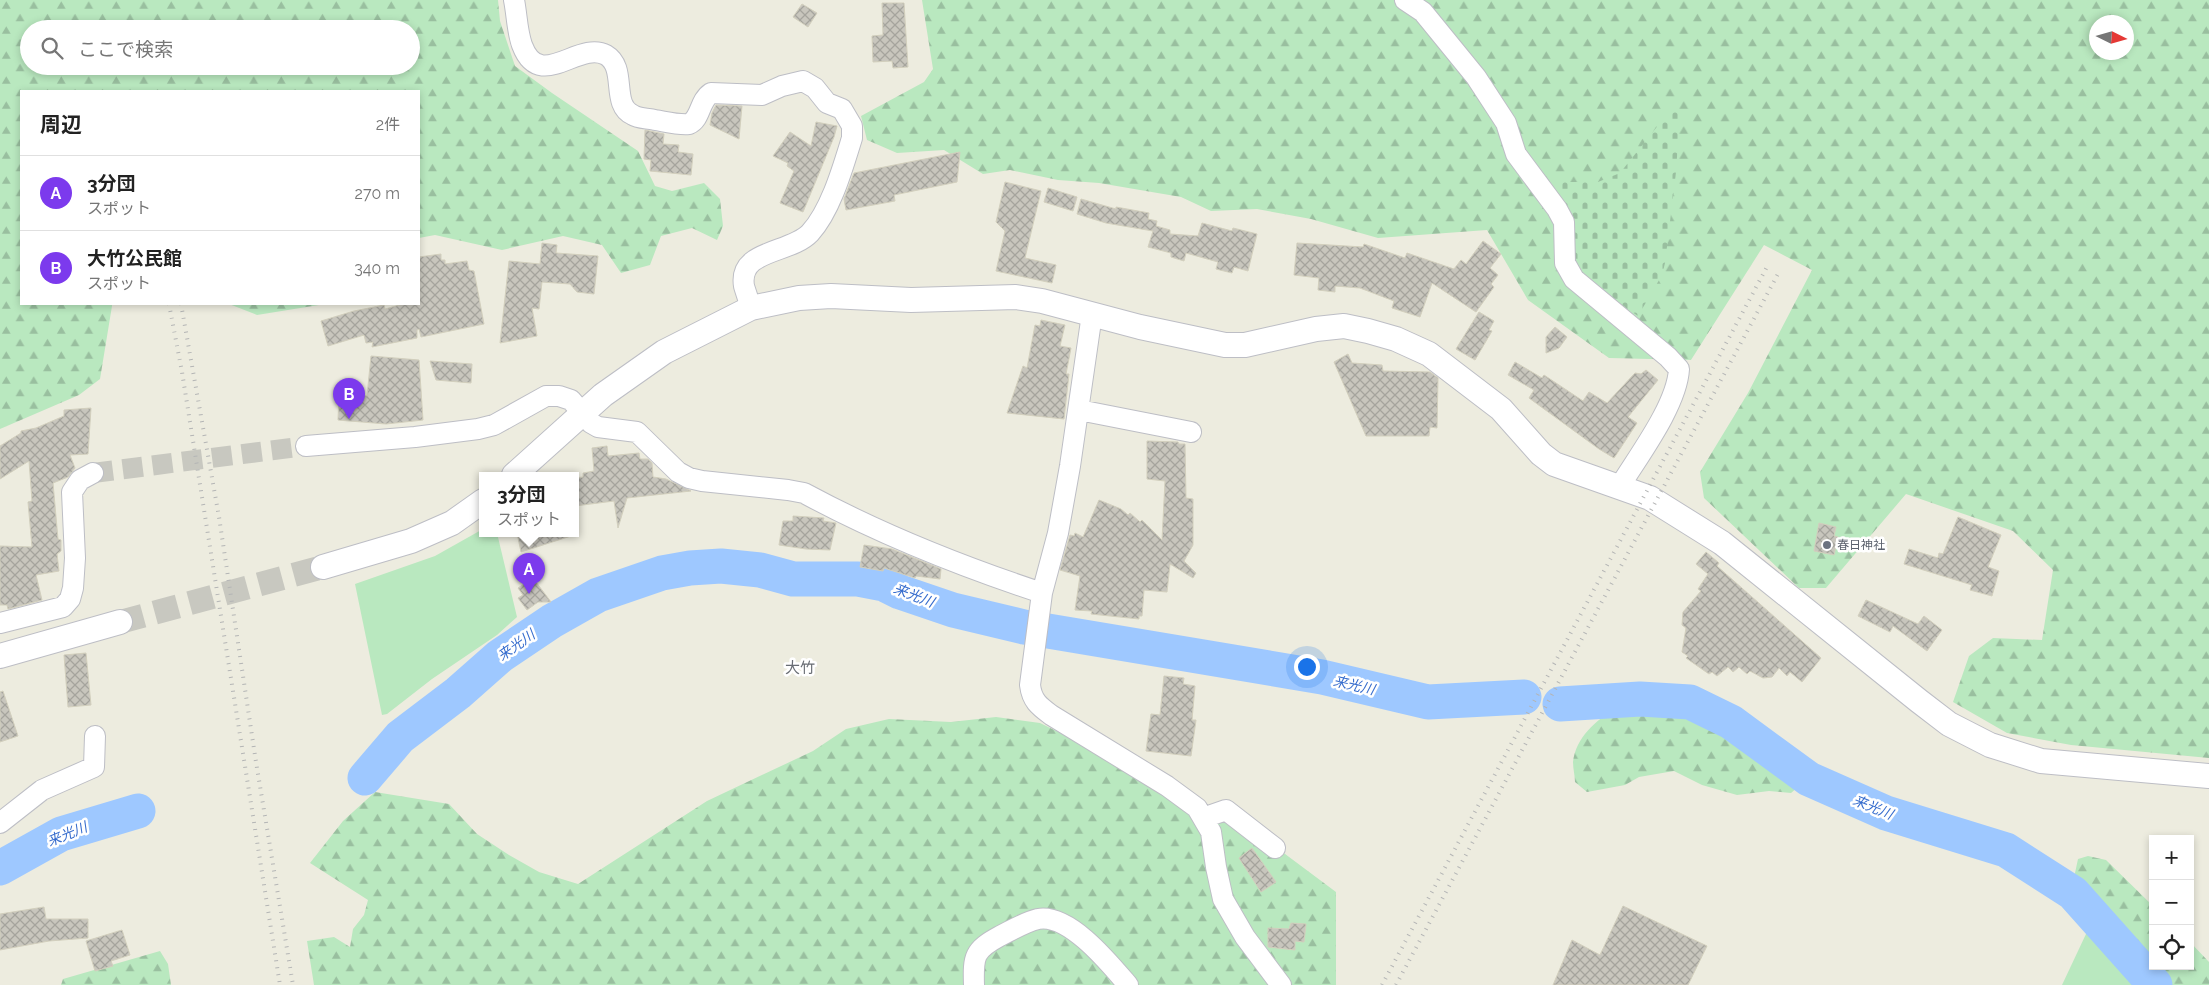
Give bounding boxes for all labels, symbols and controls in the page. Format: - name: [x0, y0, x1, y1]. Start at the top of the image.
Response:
- north arrow: [2089, 15, 2134, 60]
- search box: [20, 20, 420, 75]
- icon: search: [38, 34, 66, 62]
- text: ここで検索: [78, 38, 173, 60]
- text: 周辺: [40, 112, 82, 137]
- text: 2件: [376, 115, 400, 134]
- text: 3分団: [87, 172, 136, 194]
- text: A: [51, 184, 61, 203]
- text: 270 m: [355, 184, 400, 203]
- text: スポット: [87, 199, 151, 218]
- text: 大竹公民館: [87, 247, 182, 269]
- text: B: [51, 259, 61, 278]
- text: 340 m: [354, 259, 400, 278]
- text: スポット: [87, 274, 151, 293]
- pin: B: [333, 378, 365, 419]
- popup: [479, 472, 579, 537]
- text: 3分団: [497, 483, 546, 505]
- text: スポット: [497, 510, 561, 529]
- place label: 春日神社: [1837, 538, 1885, 552]
- marker: 春日神社: [1821, 539, 1833, 551]
- pin: A: [513, 553, 545, 594]
- water label: 来光川: [892, 580, 938, 611]
- water label: 来光川: [494, 625, 539, 664]
- your location: [1294, 654, 1320, 680]
- district label: 大竹: [785, 659, 815, 677]
- water label: 来光川: [1332, 672, 1378, 698]
- water label: 来光川: [1851, 792, 1897, 823]
- water label: 来光川: [45, 818, 91, 849]
- map controls: [2149, 835, 2194, 970]
- button: +: [2149, 835, 2194, 880]
- button: −: [2149, 880, 2194, 925]
- button: locate: [2149, 925, 2194, 970]

